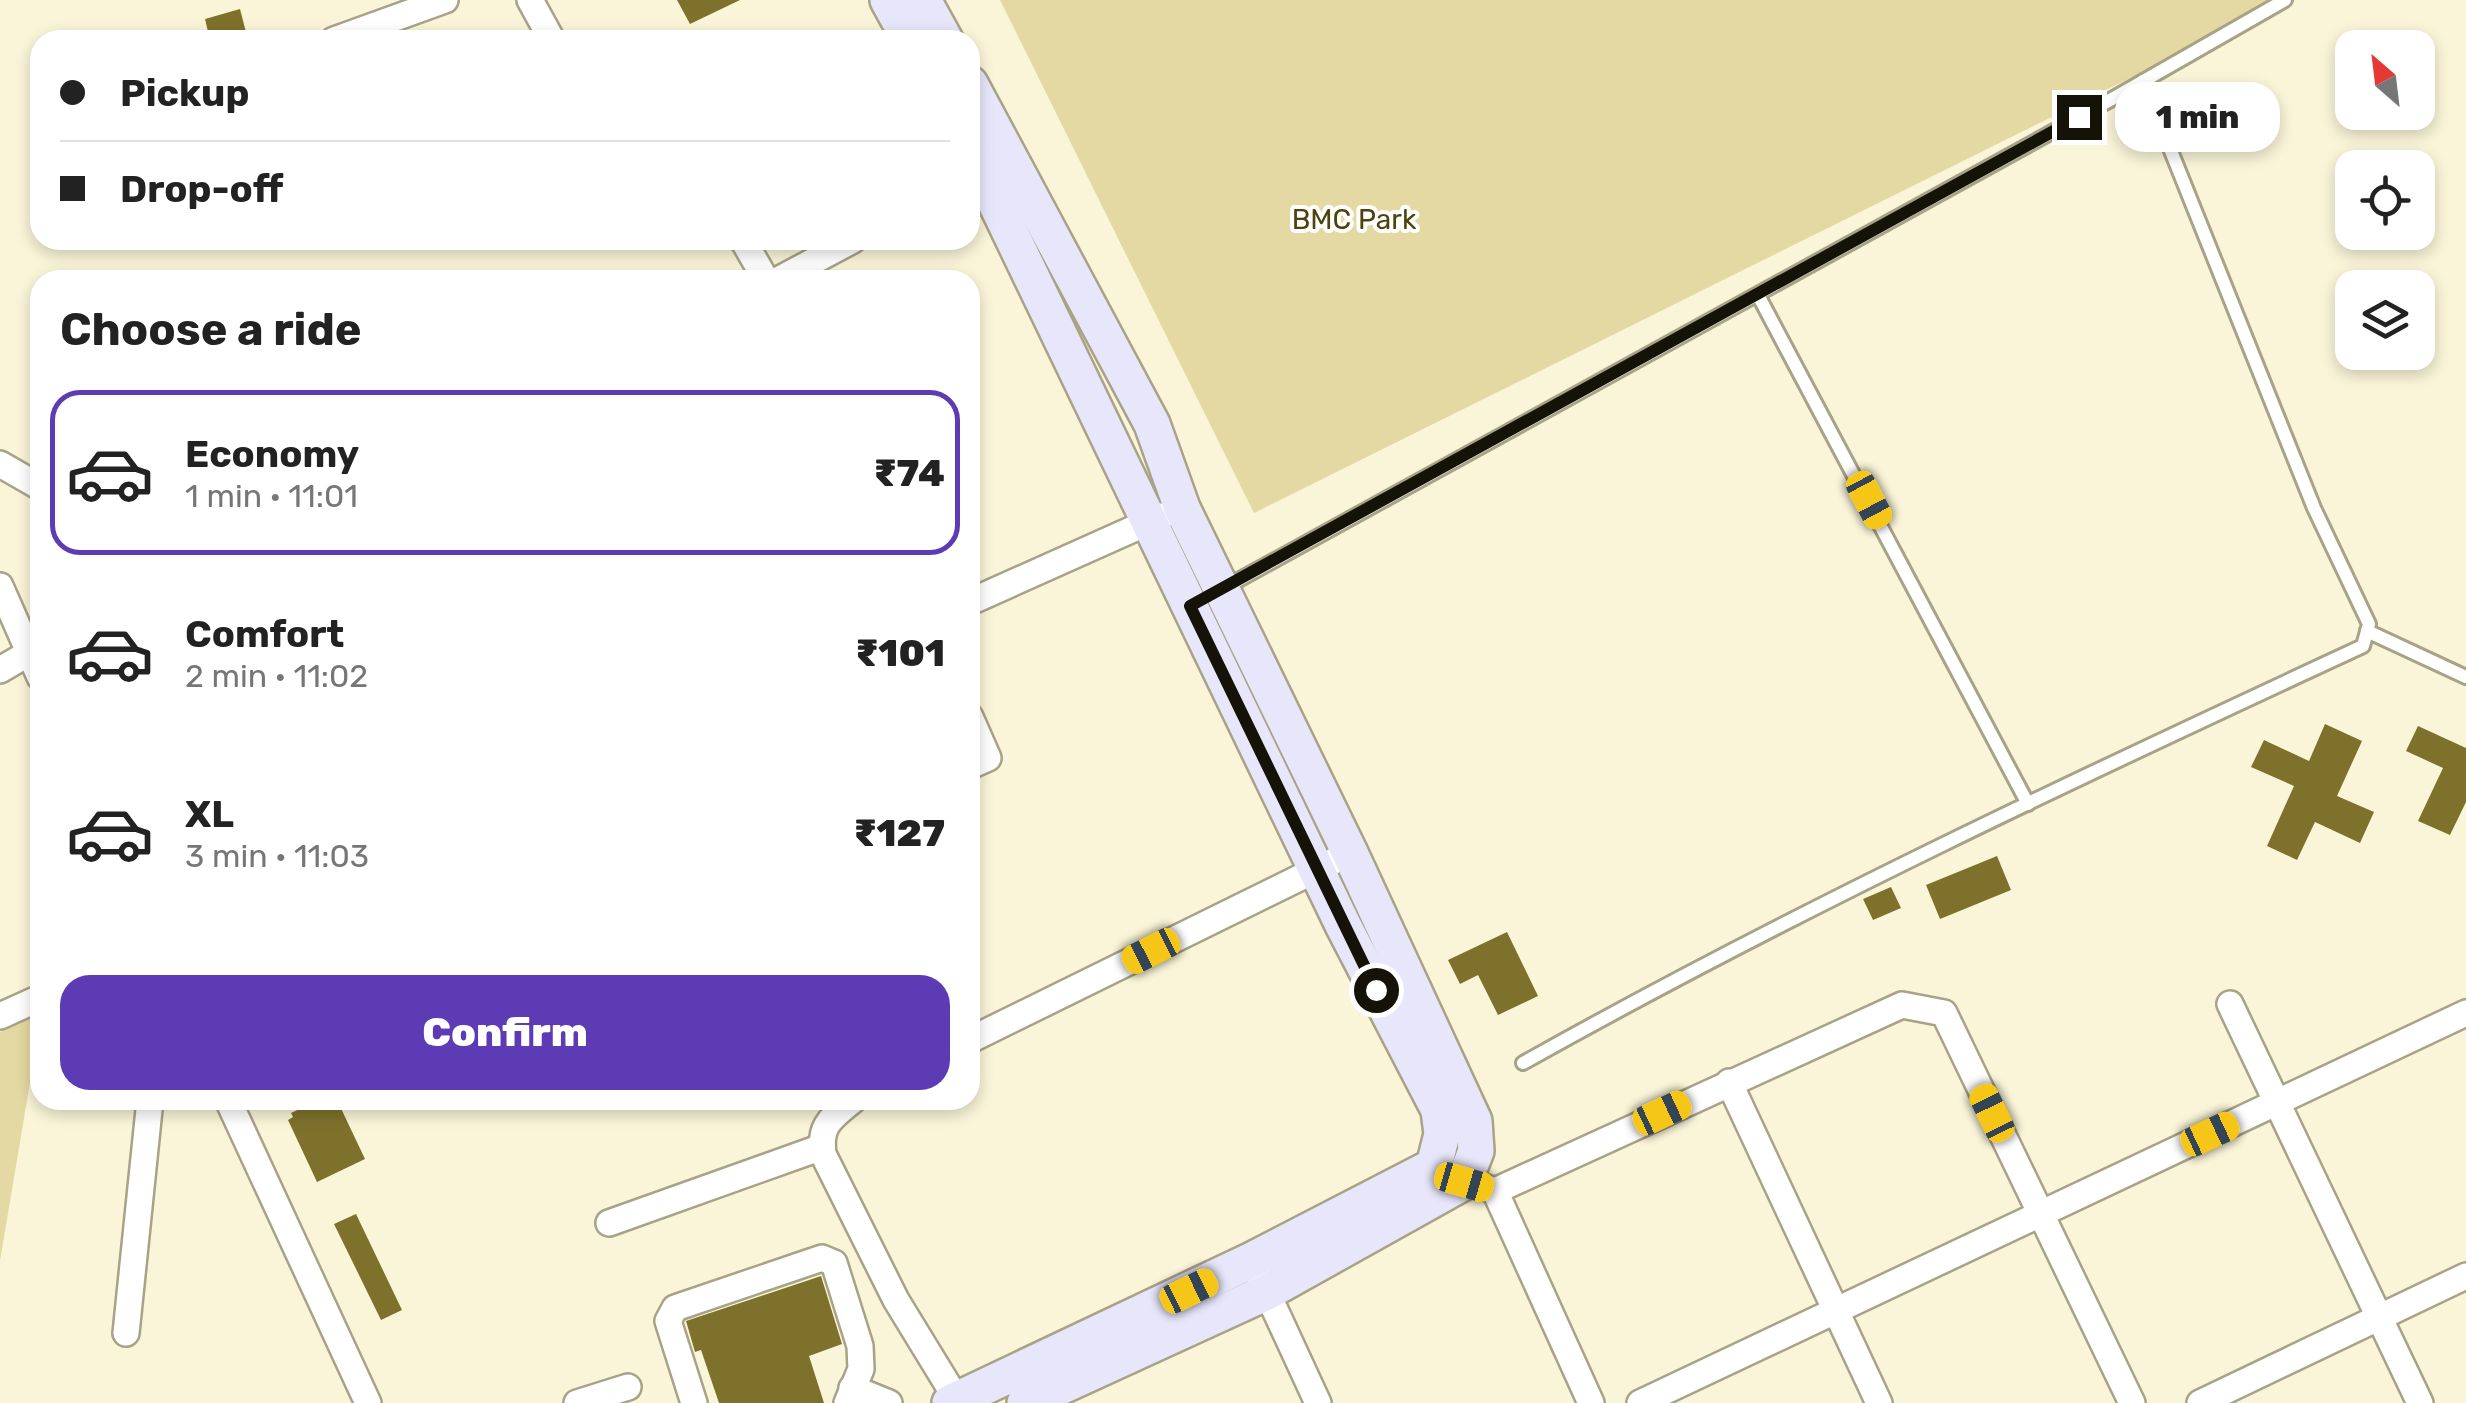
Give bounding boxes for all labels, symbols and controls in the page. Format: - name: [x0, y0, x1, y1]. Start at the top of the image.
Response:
- north arrow: [2335, 30, 2435, 130]
- map controls: [2335, 30, 2435, 370]
- text: Pickup: [120, 70, 249, 116]
- callout: 1 min: [2114, 82, 2279, 152]
- route end: [2057, 95, 2102, 140]
- text: 1 min: [2156, 98, 2239, 136]
- button: locate: [2335, 150, 2435, 250]
- text: Drop-off: [120, 166, 283, 212]
- park label: BMC Park: [1292, 203, 1417, 236]
- button: layers: [2335, 270, 2435, 370]
- text: Choose a ride: [60, 303, 362, 356]
- icon: car: [65, 428, 155, 518]
- text: Economy: [185, 431, 359, 477]
- text: ₹74: [873, 450, 945, 496]
- car: [1842, 466, 1896, 534]
- text: 1 min · 11:01: [185, 477, 358, 515]
- icon: car: [65, 608, 155, 698]
- text: Comfort: [185, 611, 344, 657]
- text: ₹101: [855, 630, 945, 676]
- text: 2 min · 11:02: [185, 657, 368, 695]
- icon: car: [65, 788, 155, 878]
- text: XL: [185, 791, 234, 837]
- text: ₹127: [853, 810, 945, 856]
- text: 3 min · 11:03: [185, 837, 369, 875]
- car: [1117, 924, 1185, 978]
- route start: [1354, 968, 1399, 1013]
- button: Confirm: [60, 975, 950, 1090]
- car: [1965, 1079, 2019, 1147]
- car: [1628, 1087, 1696, 1139]
- car: [2176, 1108, 2244, 1160]
- car: [1431, 1159, 1497, 1205]
- car: [1155, 1264, 1223, 1318]

